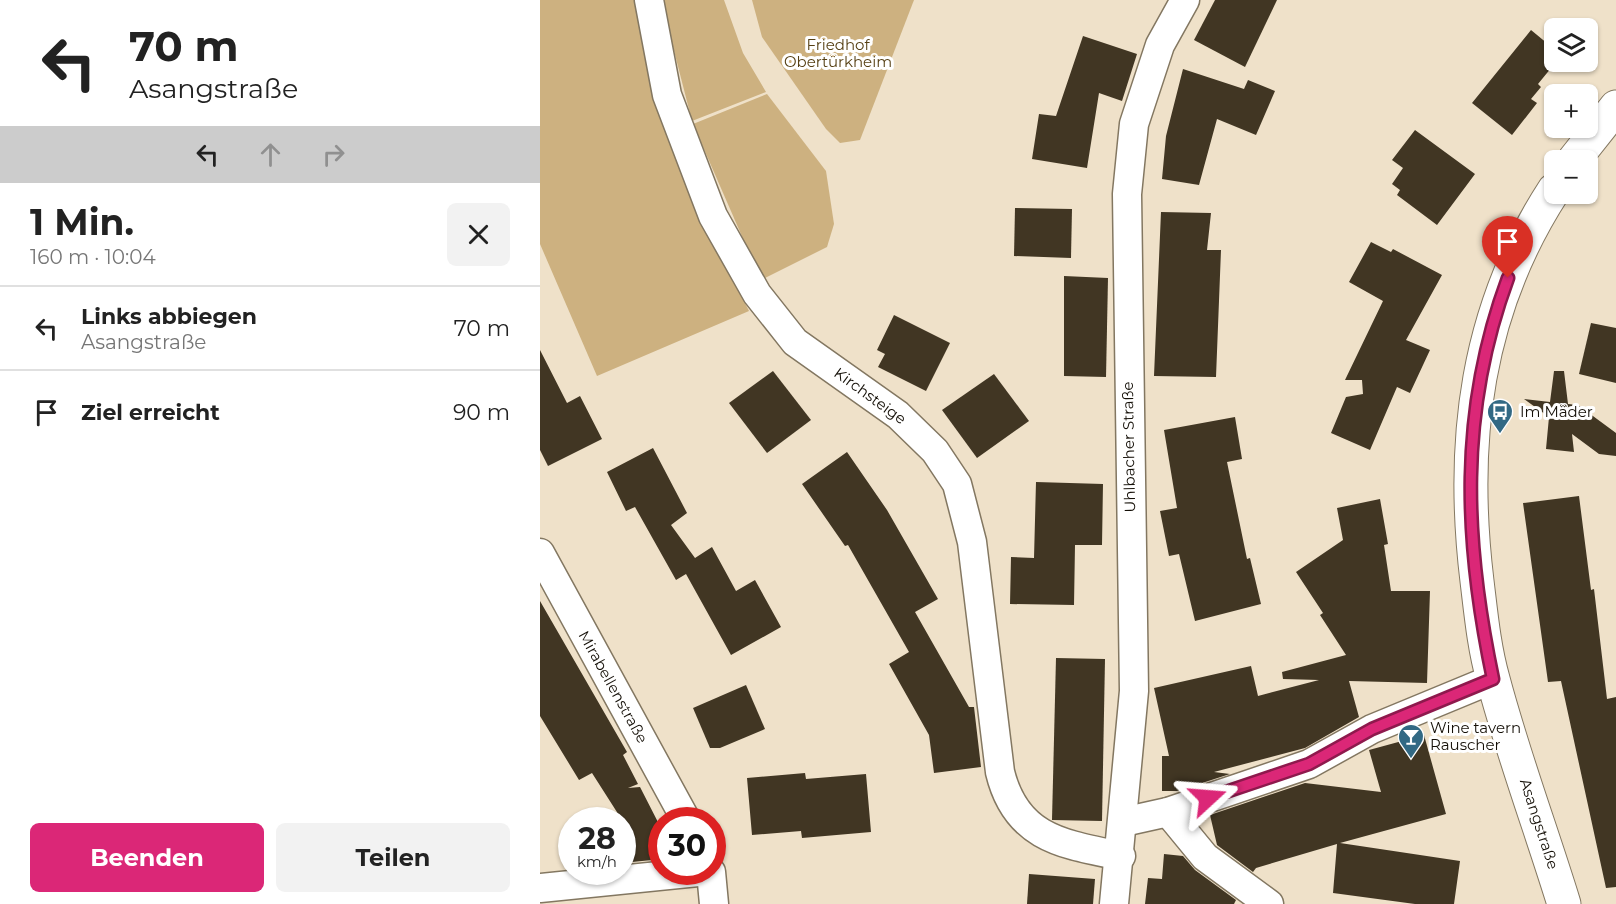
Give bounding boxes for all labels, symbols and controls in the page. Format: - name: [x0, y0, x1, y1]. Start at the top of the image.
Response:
- map controls: [1544, 18, 1598, 204]
- button: layers: [1544, 18, 1598, 72]
- text: 70 m: [129, 20, 239, 72]
- icon: left: [30, 24, 108, 102]
- park label: Friedhof Obertürkheim: [784, 35, 892, 71]
- text: Asangstraße: [129, 72, 298, 105]
- button: +: [1544, 84, 1598, 138]
- icon: left: [191, 138, 224, 171]
- icon: ahead: [254, 138, 287, 171]
- icon: right: [317, 138, 350, 171]
- button: −: [1544, 150, 1598, 204]
- text: 1 Min.: [30, 200, 134, 244]
- button: close: [447, 203, 510, 266]
- pin: [1482, 216, 1533, 278]
- icon: arrive: [1491, 225, 1524, 258]
- text: 160 m · 10:04: [30, 245, 156, 269]
- text: Links abbiegen: [81, 303, 257, 330]
- icon: left: [30, 312, 63, 345]
- text: 70 m: [454, 315, 510, 342]
- text: Asangstraße: [81, 330, 206, 354]
- street label: Kirchsteige: [831, 363, 910, 428]
- street label: Uhlbacher Straße: [1118, 381, 1139, 513]
- icon: arrive: [30, 396, 63, 429]
- bus stop icon: Im Mäder: [1485, 397, 1515, 435]
- text: Ziel erreicht: [81, 399, 220, 426]
- text: 90 m: [453, 399, 510, 426]
- place label: Im Mäder: [1520, 402, 1593, 421]
- street label: Mirabellenstraße: [575, 627, 652, 746]
- place label: Wine tavern Rauscher: [1430, 718, 1521, 754]
- bar icon: Wine tavern Rauscher: [1396, 722, 1426, 760]
- position arrow: [1176, 766, 1240, 830]
- street label: Asangstraße: [1516, 776, 1563, 871]
- speed limit sign: 30: [648, 807, 726, 885]
- text: 28: [578, 820, 616, 857]
- button: Beenden: [30, 823, 264, 892]
- button: Teilen: [276, 823, 510, 892]
- text: km/h: [577, 852, 617, 871]

